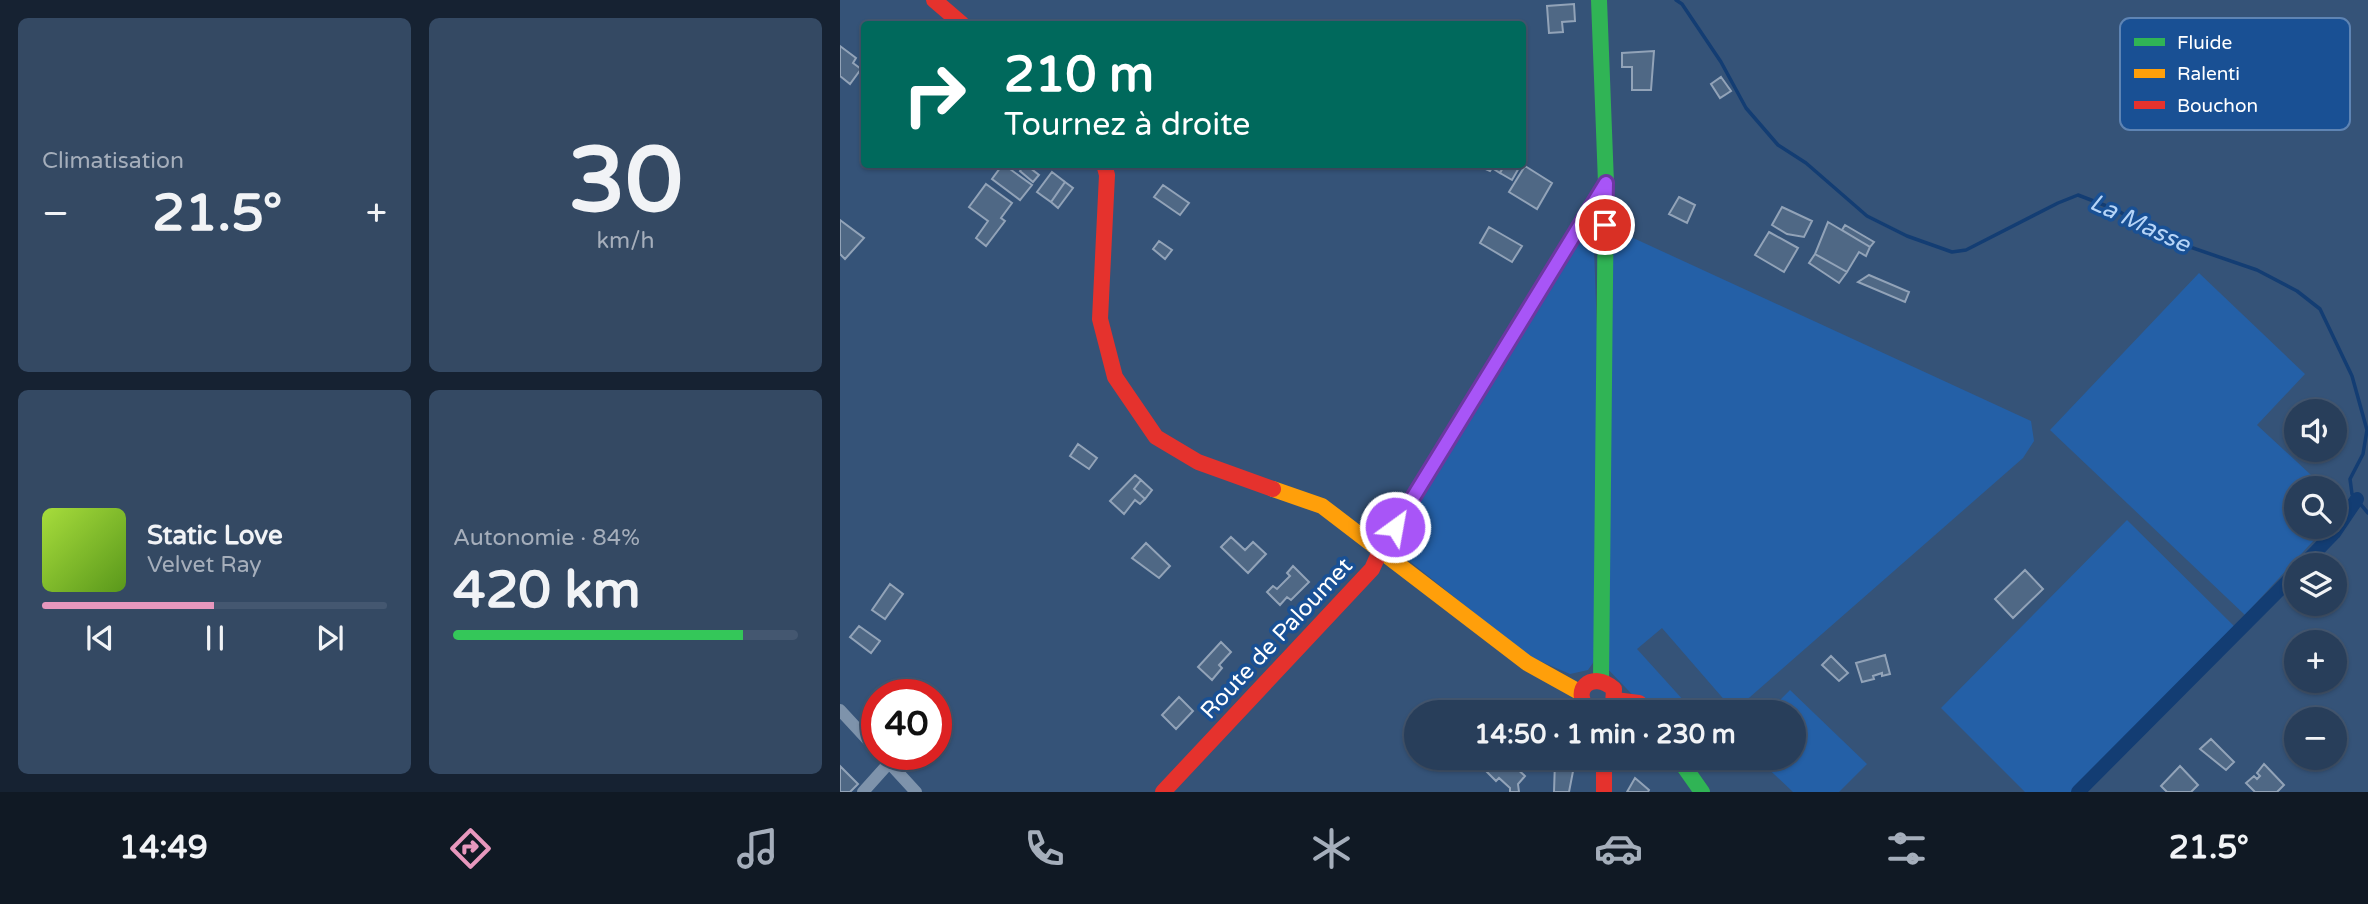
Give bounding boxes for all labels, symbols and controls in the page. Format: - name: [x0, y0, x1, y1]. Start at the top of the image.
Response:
- legend: [2120, 18, 2350, 130]
- text: Fluide: [2177, 32, 2232, 54]
- text: 210 m: [1004, 46, 1154, 105]
- icon: right: [889, 49, 980, 140]
- text: Ralenti: [2177, 63, 2240, 85]
- text: Bouchon: [2177, 95, 2258, 117]
- text: Tournez à droite: [1004, 106, 1250, 144]
- text: 30: [568, 126, 683, 236]
- text: Climatisation: [42, 147, 184, 175]
- text: 21.5°: [152, 182, 282, 245]
- water label: La Masse: [2085, 188, 2196, 260]
- text: −: [42, 191, 69, 237]
- text: +: [366, 191, 387, 237]
- pin: [1575, 195, 1635, 255]
- icon: arrive: [1586, 206, 1624, 244]
- text: km/h: [597, 227, 654, 255]
- map controls: [2284, 399, 2347, 770]
- button: sound: [2284, 399, 2347, 462]
- button: search: [2284, 476, 2347, 539]
- position arrow: [1358, 490, 1432, 564]
- text: Static Love: [147, 520, 283, 551]
- text: Autonomie · 84%: [453, 524, 640, 552]
- text: Velvet Ray: [147, 551, 262, 579]
- street label: Route de Paloumet: [1195, 552, 1359, 725]
- button: layers: [2284, 553, 2347, 616]
- text: 420 km: [453, 559, 641, 622]
- icon: previous: [81, 619, 119, 657]
- icon: pause: [196, 619, 234, 657]
- icon: next: [311, 619, 349, 657]
- button: +: [2284, 630, 2347, 693]
- speed limit sign: 40: [861, 679, 952, 770]
- button: −: [2284, 707, 2347, 770]
- text: 14:50 · 1 min · 230 m: [1474, 719, 1736, 750]
- icon: directions: [446, 824, 495, 873]
- icon: music: [733, 824, 782, 873]
- icon: phone: [1020, 824, 1069, 873]
- icon: climate: [1307, 824, 1356, 873]
- icon: car: [1594, 824, 1643, 873]
- icon: filters: [1882, 824, 1931, 873]
- text: 14:49: [119, 829, 208, 867]
- text: 21.5°: [2169, 829, 2249, 867]

